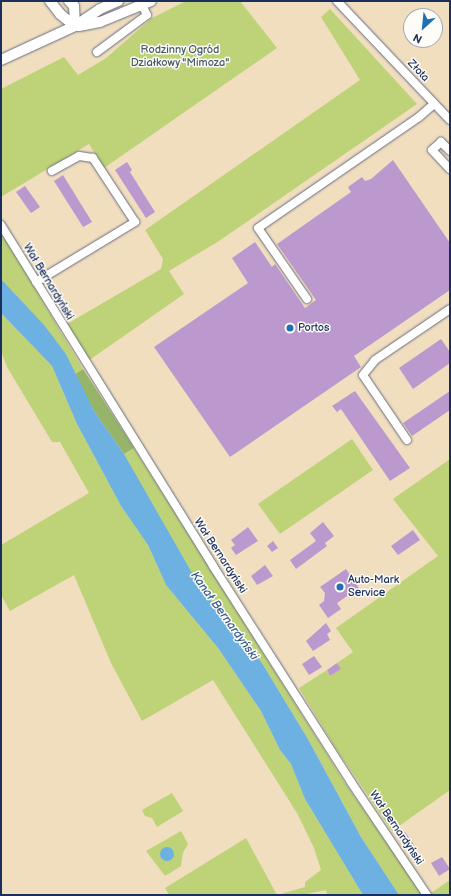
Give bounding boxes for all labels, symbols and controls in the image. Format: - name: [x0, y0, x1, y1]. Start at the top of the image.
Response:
- north arrow: [403, 8, 443, 48]
- text: N: [411, 31, 424, 46]
- park label: Rodzinny Ogród Działkowy "Mimoza": [130, 44, 230, 70]
- street label: Złota: [404, 57, 432, 85]
- street label: Wał Bernardyński: [20, 241, 76, 323]
- place label: Portos: [298, 321, 330, 335]
- marker: Portos: [285, 323, 295, 333]
- street label: Wał Bernardyński: [191, 516, 249, 596]
- water label: Kanał Bernardyński: [187, 569, 261, 663]
- place label: Auto-Mark Service: [348, 574, 399, 600]
- marker: Auto-Mark Service: [335, 582, 345, 592]
- street label: Wał Bernardyński: [366, 788, 426, 868]

